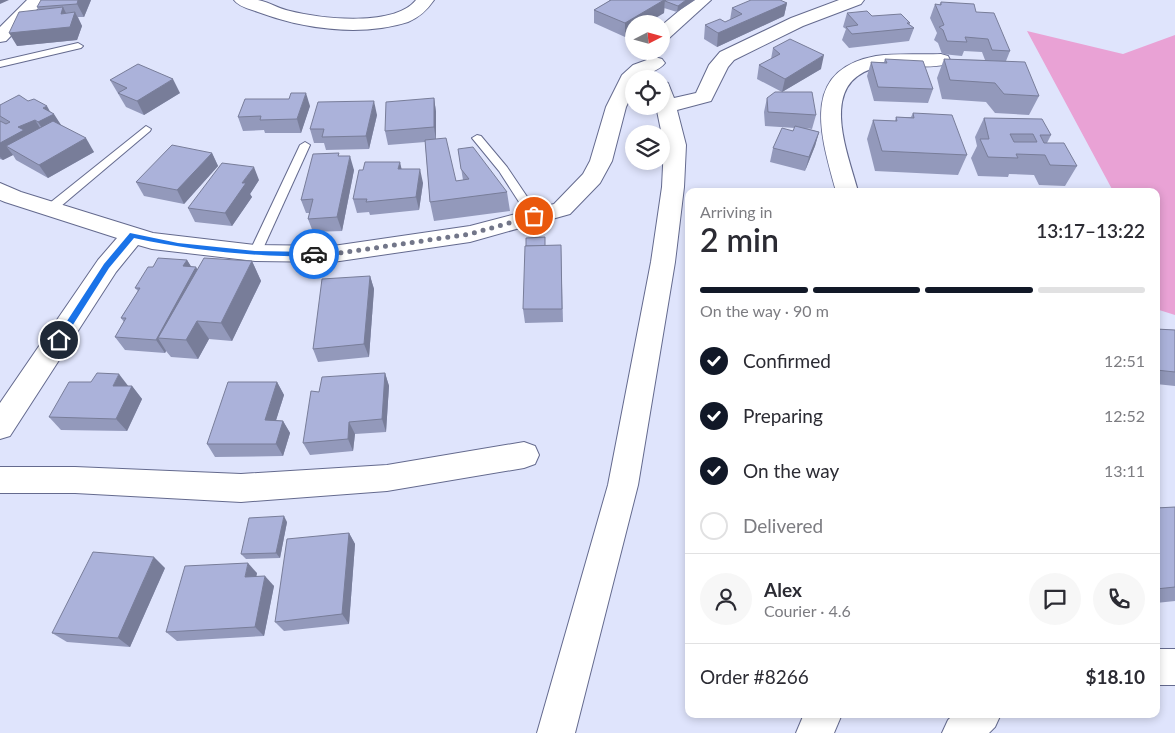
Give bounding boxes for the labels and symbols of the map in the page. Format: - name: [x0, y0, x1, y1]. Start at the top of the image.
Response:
- north arrow: [625, 15, 670, 60]
- pin: [513, 195, 555, 237]
- courier: [289, 229, 339, 279]
- pin: [38, 319, 80, 361]

